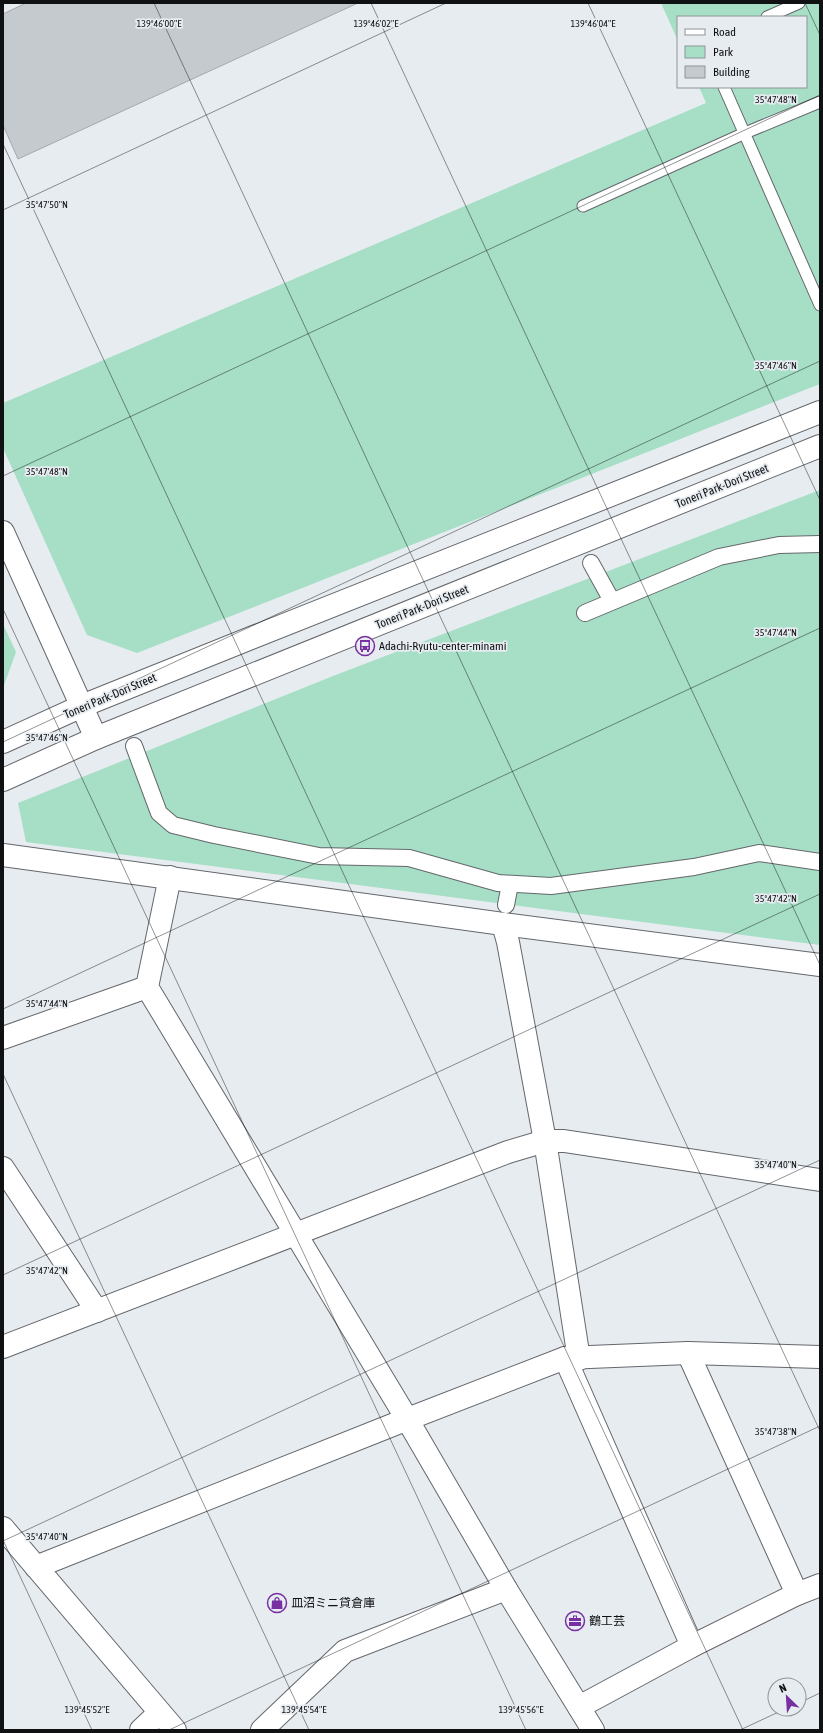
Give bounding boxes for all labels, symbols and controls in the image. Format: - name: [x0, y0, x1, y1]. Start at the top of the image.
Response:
- legend: [677, 16, 807, 88]
- text: 139°46'00"E: [137, 18, 182, 29]
- text: 139°46'02"E: [354, 18, 399, 29]
- text: 139°46'04"E: [571, 18, 616, 29]
- text: Road: [713, 25, 736, 39]
- text: Park: [713, 45, 734, 59]
- text: Building: [713, 65, 751, 79]
- text: 35°47'48"N: [755, 94, 797, 105]
- text: 35°47'50"N: [26, 199, 68, 210]
- text: 35°47'46"N: [755, 360, 797, 371]
- street label: Toneri Park-Dori Street: [673, 461, 771, 511]
- text: 35°47'48"N: [26, 466, 68, 477]
- street label: Toneri Park-Dori Street: [373, 582, 471, 632]
- text: 35°47'44"N: [755, 627, 797, 638]
- bus stop icon: Adachi-Ryutu-center-minami: [354, 635, 376, 657]
- place label: Adachi-Ryutu-center-minami: [379, 639, 506, 653]
- street label: Toneri Park-Dori Street: [62, 670, 159, 722]
- text: 35°47'46"N: [26, 732, 68, 743]
- text: 35°47'42"N: [755, 893, 797, 904]
- text: 35°47'44"N: [26, 998, 68, 1009]
- text: 35°47'40"N: [755, 1159, 797, 1170]
- text: 35°47'42"N: [26, 1265, 68, 1276]
- text: 35°47'38"N: [755, 1426, 797, 1437]
- text: 35°47'40"N: [26, 1531, 68, 1542]
- shop icon: 皿沼ミニ貸倉庫: [266, 1592, 288, 1614]
- place label: 皿沼ミニ貸倉庫: [291, 1596, 375, 1610]
- office icon: 鶴工芸: [564, 1610, 586, 1632]
- place label: 鶴工芸: [589, 1614, 625, 1628]
- north arrow: [767, 1677, 807, 1717]
- text: N: [777, 1681, 788, 1695]
- text: 139°45'52"E: [65, 1704, 110, 1715]
- text: 139°45'54"E: [282, 1704, 327, 1715]
- text: 139°45'56"E: [499, 1704, 544, 1715]

